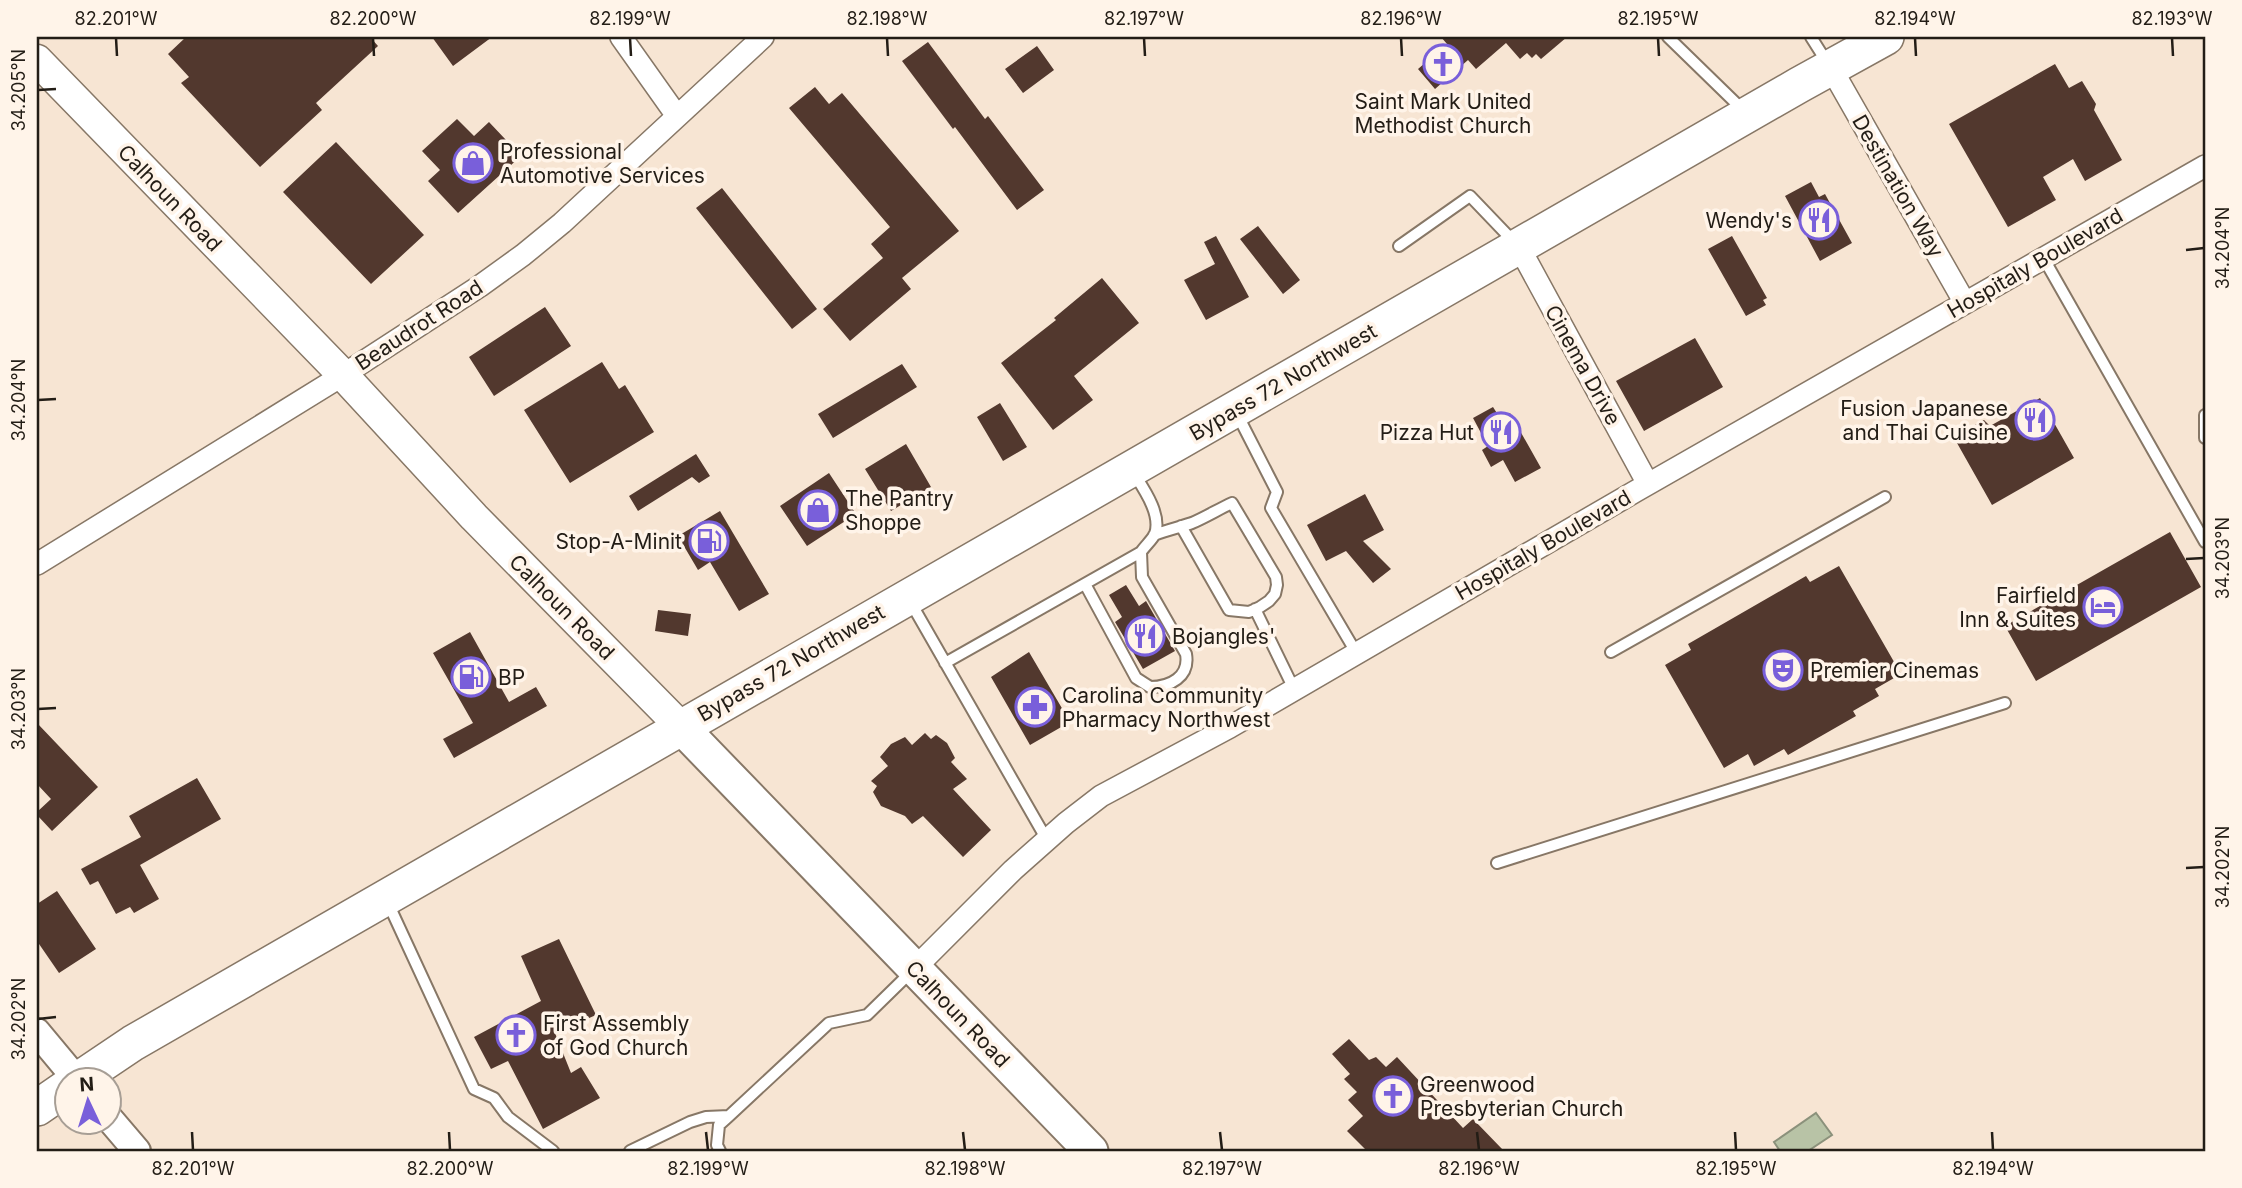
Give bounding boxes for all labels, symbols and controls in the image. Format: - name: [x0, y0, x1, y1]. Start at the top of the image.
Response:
- text: 82.201°W: [75, 8, 158, 29]
- text: 82.200°W: [330, 8, 417, 29]
- text: 82.199°W: [589, 8, 671, 29]
- text: 82.198°W: [846, 8, 928, 29]
- text: 82.197°W: [1104, 8, 1184, 29]
- text: 82.196°W: [1360, 8, 1442, 29]
- text: 82.195°W: [1617, 8, 1699, 29]
- text: 82.194°W: [1874, 8, 1956, 29]
- text: 82.193°W: [2131, 8, 2213, 29]
- church icon: Saint Mark United Methodist Church: [1422, 43, 1464, 85]
- text: 34.205°N: [8, 49, 29, 131]
- place label: Saint Mark United Methodist Church: [1354, 89, 1532, 138]
- street label: Destination Way: [1847, 110, 1949, 262]
- street label: Calhoun Road: [113, 139, 227, 257]
- place label: Professional Automotive Services: [500, 139, 705, 188]
- shop icon: Professional Automotive Services: [452, 142, 494, 184]
- restaurant icon: Wendy's: [1798, 199, 1840, 241]
- street label: Hospitaly Boulevard: [1943, 203, 2127, 323]
- text: 34.204°N: [2212, 207, 2233, 289]
- place label: Wendy's: [1706, 208, 1792, 233]
- street label: Beaudrot Road: [351, 275, 487, 375]
- street label: Cinema Drive: [1540, 301, 1626, 429]
- street label: Bypass 72 Northwest: [1185, 318, 1381, 446]
- text: 34.204°N: [8, 359, 29, 441]
- place label: Fusion Japanese and Thai Cuisine: [1840, 396, 2008, 445]
- restaurant icon: Fusion Japanese and Thai Cuisine: [2014, 399, 2056, 441]
- restaurant icon: Pizza Hut: [1480, 411, 1522, 453]
- place label: Pizza Hut: [1380, 420, 1474, 445]
- street label: Hospitaly Boulevard: [1451, 485, 1635, 605]
- place label: The Pantry Shoppe: [845, 486, 954, 535]
- shop icon: The Pantry Shoppe: [797, 489, 839, 531]
- text: 34.203°N: [2212, 517, 2233, 599]
- fuel station icon: Stop-A-Minit: [688, 520, 730, 562]
- place label: Stop-A-Minit: [556, 529, 682, 554]
- street label: Calhoun Road: [504, 549, 620, 665]
- place label: Fairfield Inn & Suites: [1959, 583, 2076, 632]
- hotel icon: Fairfield Inn & Suites: [2082, 586, 2124, 628]
- street label: Bypass 72 Northwest: [693, 599, 889, 727]
- restaurant icon: Bojangles': [1124, 615, 1166, 657]
- place label: Bojangles': [1172, 624, 1275, 649]
- theatre icon: Premier Cinemas: [1762, 649, 1804, 691]
- fuel station icon: BP: [450, 656, 492, 698]
- place label: Premier Cinemas: [1810, 658, 1979, 683]
- place label: BP: [498, 665, 525, 690]
- text: 34.203°N: [8, 668, 29, 750]
- place label: Carolina Community Pharmacy Northwest: [1062, 683, 1270, 732]
- pharmacy icon: Carolina Community Pharmacy Northwest: [1014, 686, 1056, 728]
- text: 34.202°N: [2212, 826, 2233, 908]
- street label: Calhoun Road: [901, 955, 1015, 1073]
- text: 34.202°N: [8, 978, 29, 1060]
- place label: First Assembly of God Church: [543, 1011, 690, 1060]
- church icon: First Assembly of God Church: [495, 1014, 537, 1056]
- north arrow: [52, 1066, 122, 1136]
- place label: Greenwood Presbyterian Church: [1420, 1072, 1623, 1121]
- text: N: [79, 1073, 95, 1097]
- church icon: Greenwood Presbyterian Church: [1372, 1075, 1414, 1117]
- text: 82.201°W: [152, 1158, 235, 1179]
- text: 82.200°W: [407, 1158, 494, 1179]
- text: 82.199°W: [667, 1158, 749, 1179]
- text: 82.198°W: [924, 1158, 1006, 1179]
- text: 82.197°W: [1182, 1158, 1262, 1179]
- text: 82.196°W: [1438, 1158, 1520, 1179]
- text: 82.195°W: [1695, 1158, 1777, 1179]
- text: 82.194°W: [1952, 1158, 2034, 1179]

